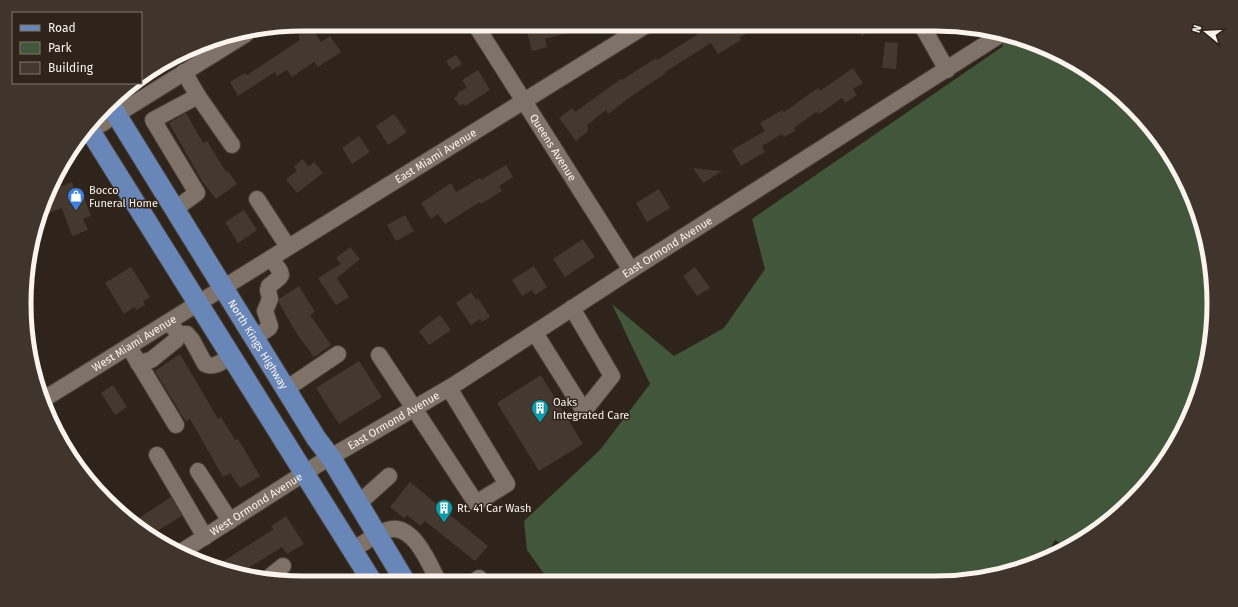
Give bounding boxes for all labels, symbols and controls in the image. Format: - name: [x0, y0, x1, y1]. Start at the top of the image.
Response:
- legend: [12, 12, 142, 84]
- north arrow: [1186, 12, 1226, 52]
- text: Road: [48, 21, 76, 35]
- text: N: [1190, 24, 1204, 35]
- text: Park: [48, 41, 72, 55]
- text: Building: [48, 61, 94, 75]
- street label: Queens Avenue: [527, 111, 579, 183]
- street label: East Miami Avenue: [393, 126, 479, 186]
- place label: Bocco Funeral Home: [89, 184, 158, 210]
- shop icon: Bocco Funeral Home: [66, 186, 86, 211]
- street label: East Ormond Avenue: [620, 214, 714, 280]
- street label: North Kings Highway: [225, 297, 291, 392]
- street label: West Miami Avenue: [90, 312, 179, 374]
- street label: East Ormond Avenue: [345, 389, 442, 452]
- place label: Oaks Integrated Care: [553, 396, 629, 422]
- building icon: Oaks Integrated Care: [530, 398, 550, 423]
- street label: West Ormond Avenue: [207, 470, 305, 538]
- building icon: Rt. 41 Car Wash: [434, 498, 454, 523]
- place label: Rt. 41 Car Wash: [457, 502, 532, 515]

